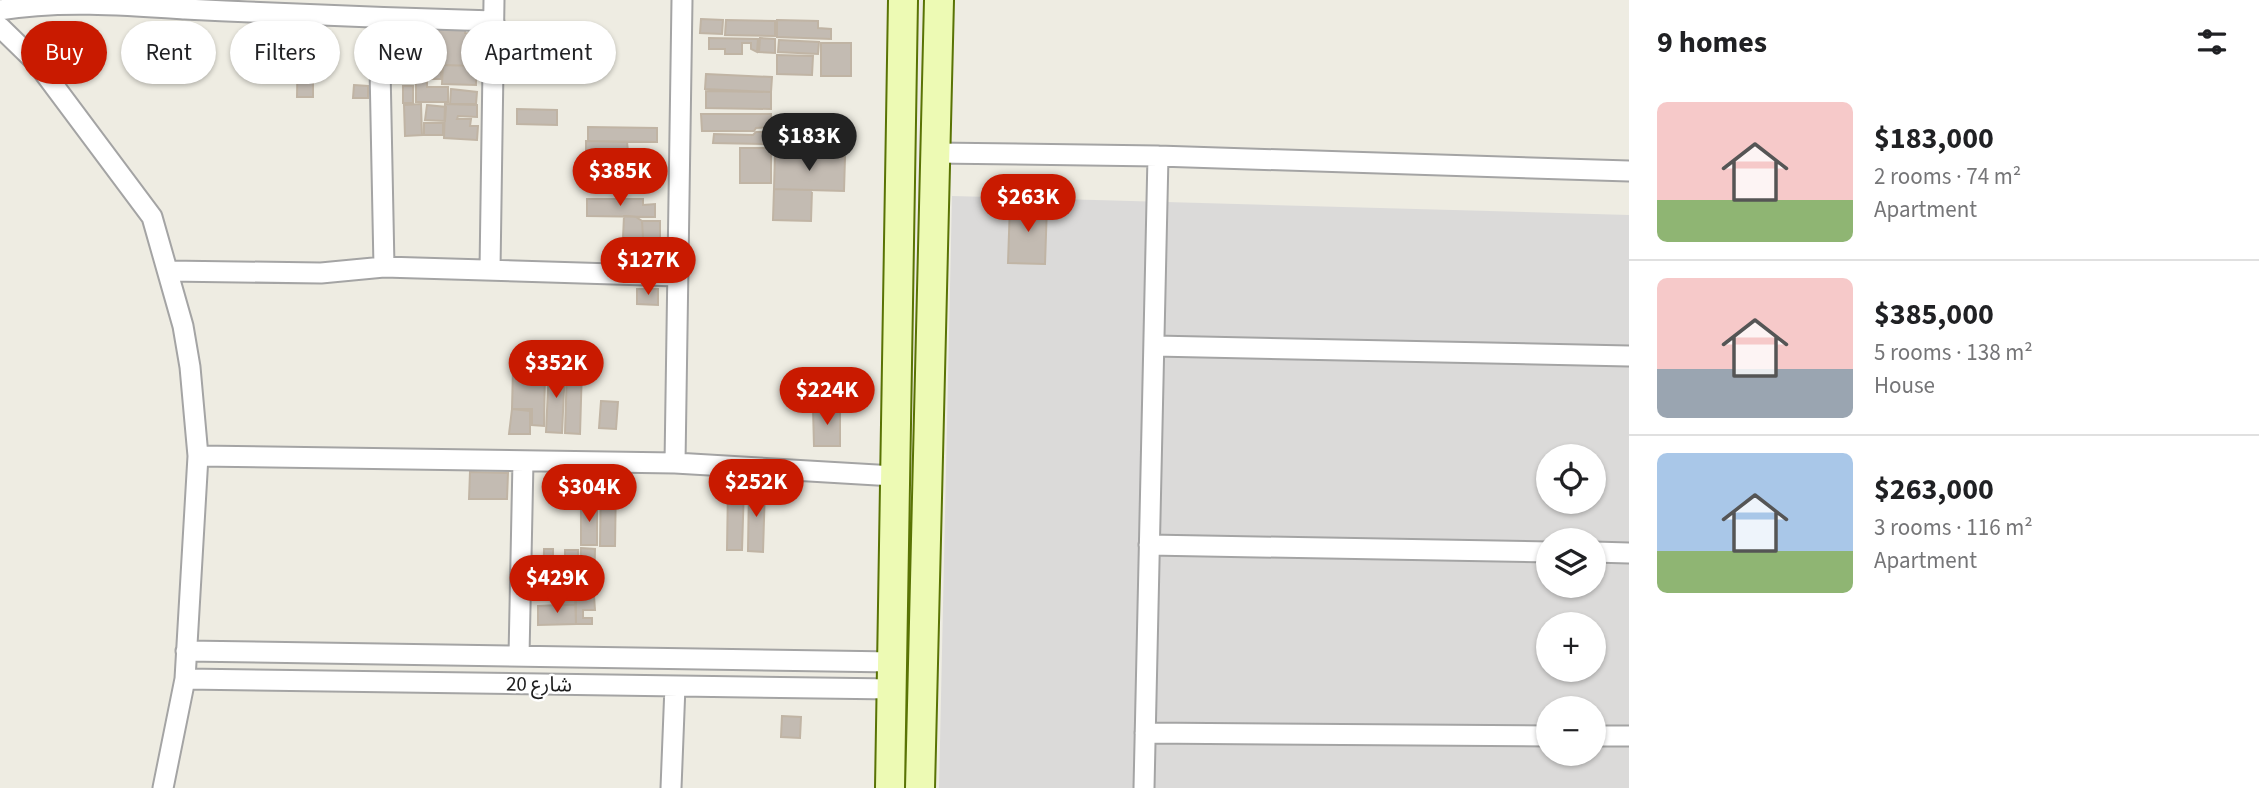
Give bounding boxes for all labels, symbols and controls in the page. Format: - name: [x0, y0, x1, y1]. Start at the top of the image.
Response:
- chip: Buy: [21, 21, 107, 84]
- chip: Rent: [121, 21, 216, 84]
- chip: Filters: [230, 21, 340, 84]
- chip: New: [354, 21, 447, 84]
- chip: Apartment: [461, 21, 616, 84]
- text: 9 homes: [1657, 21, 1767, 64]
- icon: filters: [2193, 23, 2231, 61]
- pin: $183K: [760, 114, 858, 173]
- text: $183,000: [1874, 117, 1994, 160]
- text: $183K: [778, 119, 840, 152]
- icon: home: [1713, 130, 1797, 214]
- pin: $385K: [571, 148, 669, 208]
- text: $385K: [589, 154, 651, 187]
- text: 2 rooms · 74 m²: [1874, 160, 2021, 193]
- pin: $263K: [979, 174, 1077, 234]
- text: $263K: [997, 180, 1059, 213]
- text: Apartment: [1874, 193, 1977, 226]
- pin: $127K: [599, 238, 697, 297]
- text: $127K: [617, 243, 679, 276]
- text: $385,000: [1874, 293, 1994, 336]
- icon: home: [1713, 306, 1797, 390]
- text: 5 rooms · 138 m²: [1874, 336, 2033, 369]
- pin: $352K: [507, 340, 605, 400]
- text: $352K: [525, 346, 587, 379]
- pin: $224K: [778, 368, 876, 427]
- text: House: [1874, 369, 1935, 402]
- text: $224K: [796, 373, 858, 406]
- map controls: [1536, 444, 1606, 766]
- button: locate: [1536, 444, 1606, 514]
- pin: $252K: [707, 460, 805, 519]
- pin: $304K: [540, 464, 638, 524]
- text: $252K: [725, 465, 787, 498]
- text: $263,000: [1874, 468, 1994, 511]
- text: $304K: [558, 470, 620, 503]
- icon: home: [1713, 481, 1797, 565]
- text: 3 rooms · 116 m²: [1874, 511, 2033, 544]
- button: layers: [1536, 528, 1606, 598]
- text: Apartment: [1874, 544, 1977, 577]
- pin: $429K: [508, 556, 606, 615]
- text: $429K: [526, 561, 588, 594]
- button: +: [1536, 612, 1606, 682]
- street label: شارع 20: [506, 668, 572, 700]
- button: −: [1536, 696, 1606, 766]

